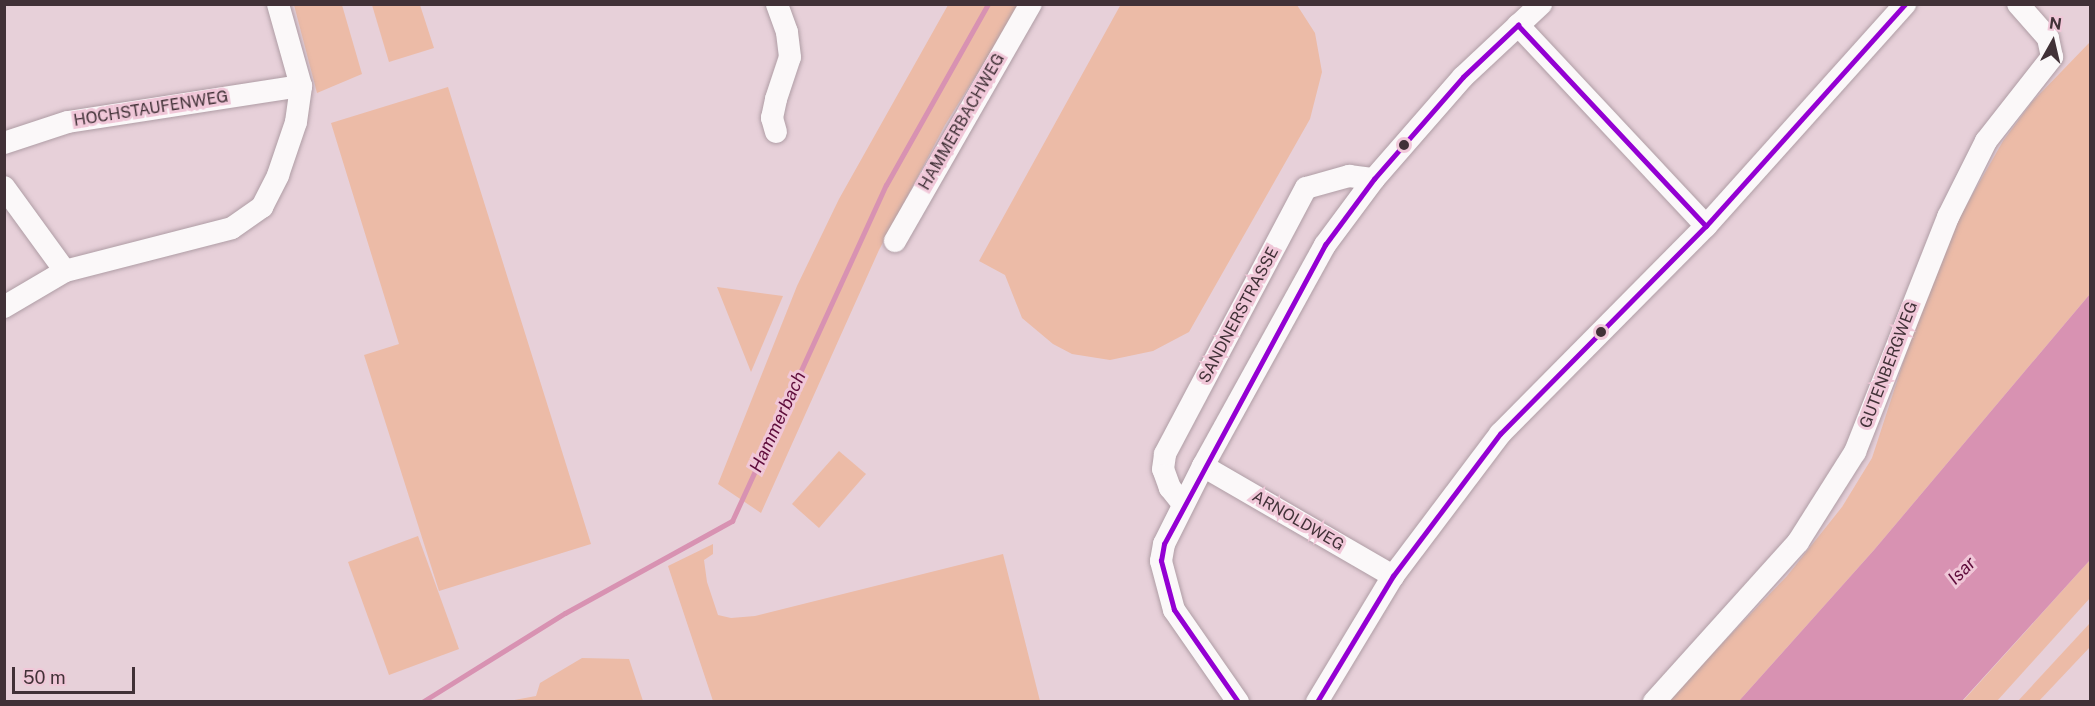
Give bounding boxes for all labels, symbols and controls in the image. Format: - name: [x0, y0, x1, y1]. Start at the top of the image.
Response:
- north arrow: [2023, 12, 2083, 72]
- text: N: [2048, 13, 2063, 34]
- street label: HAMMERBACHWEG: [915, 50, 1009, 194]
- street label: HOCHSTAUFENWEG: [72, 87, 230, 131]
- unlabelled marker: [1398, 139, 1410, 151]
- street label: SANDNERSTRASSE: [1195, 244, 1283, 386]
- street label: GUTENBERGWEG: [1856, 299, 1922, 431]
- unlabelled marker: [1595, 326, 1607, 338]
- water label: Hammerbach: [745, 368, 811, 476]
- street label: ARNOLDWEG: [1249, 487, 1347, 555]
- water label: Isar: [1944, 553, 1980, 589]
- scale bar: [15, 655, 138, 693]
- text: 50 m: [23, 667, 66, 688]

